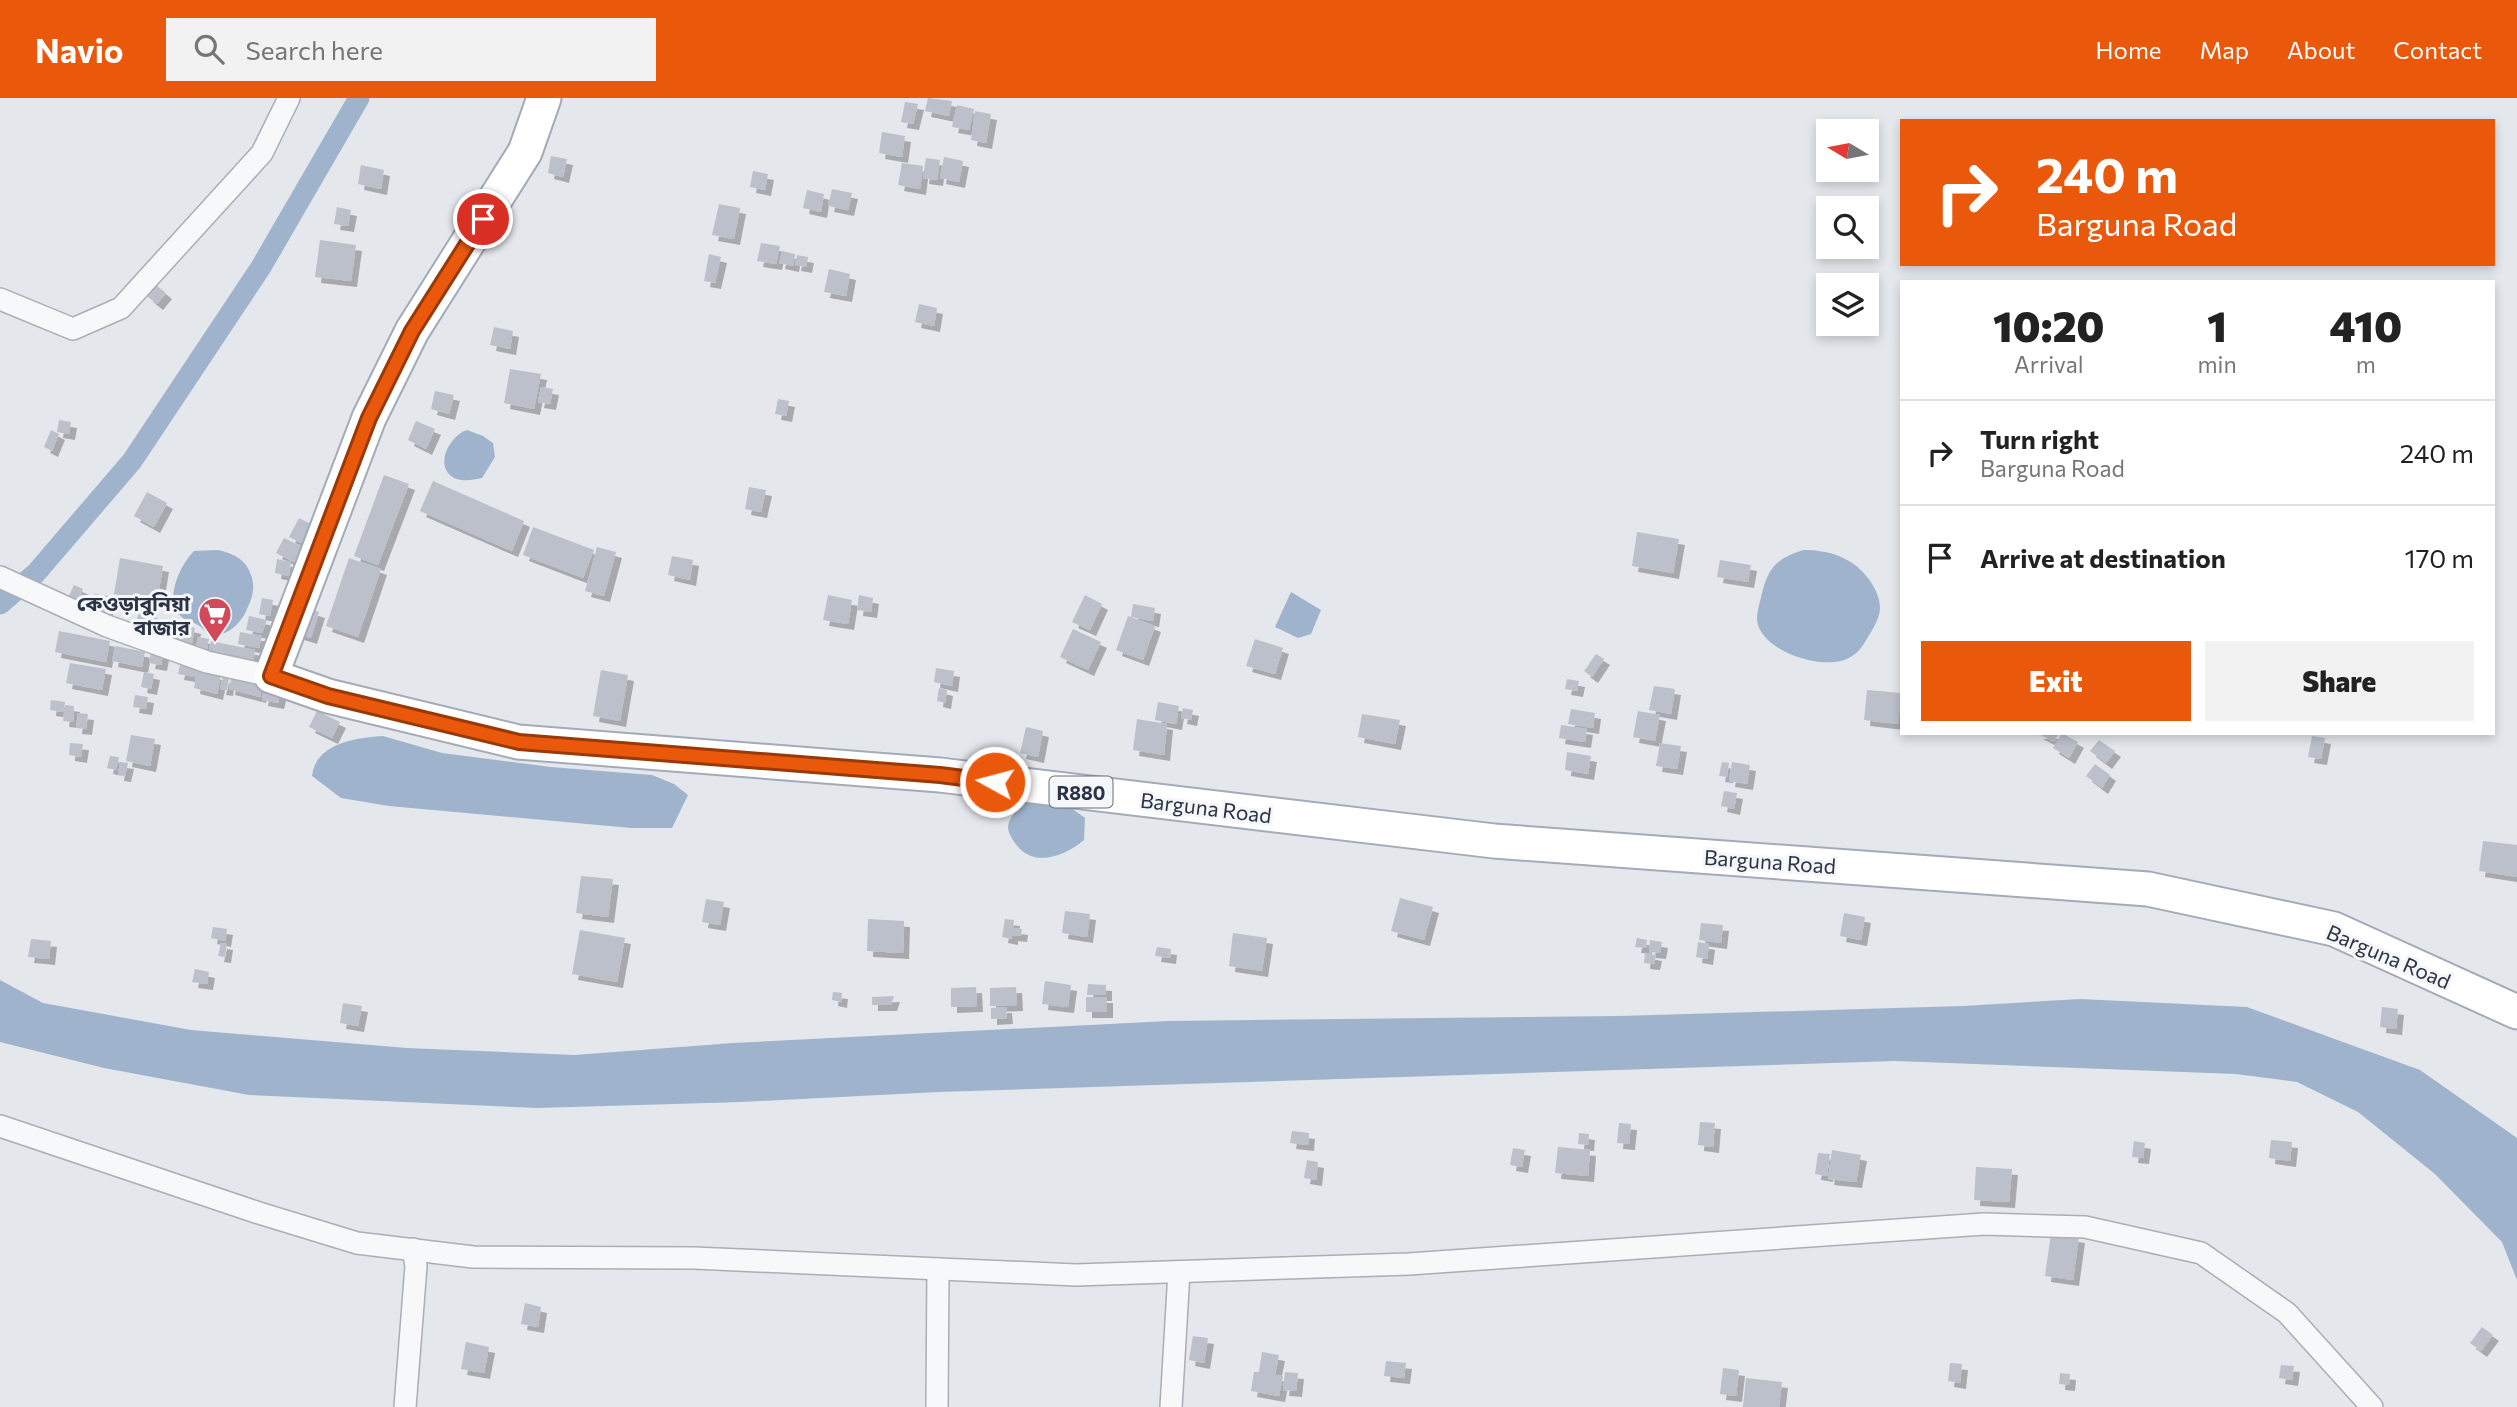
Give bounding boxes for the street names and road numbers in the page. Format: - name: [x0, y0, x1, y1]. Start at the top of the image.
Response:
- road number: R880: [1050, 776, 1112, 807]
- street label: Barguna Road: [1139, 787, 1273, 827]
- street label: Barguna Road: [1703, 844, 1837, 878]
- street label: Barguna Road: [2323, 919, 2455, 993]

